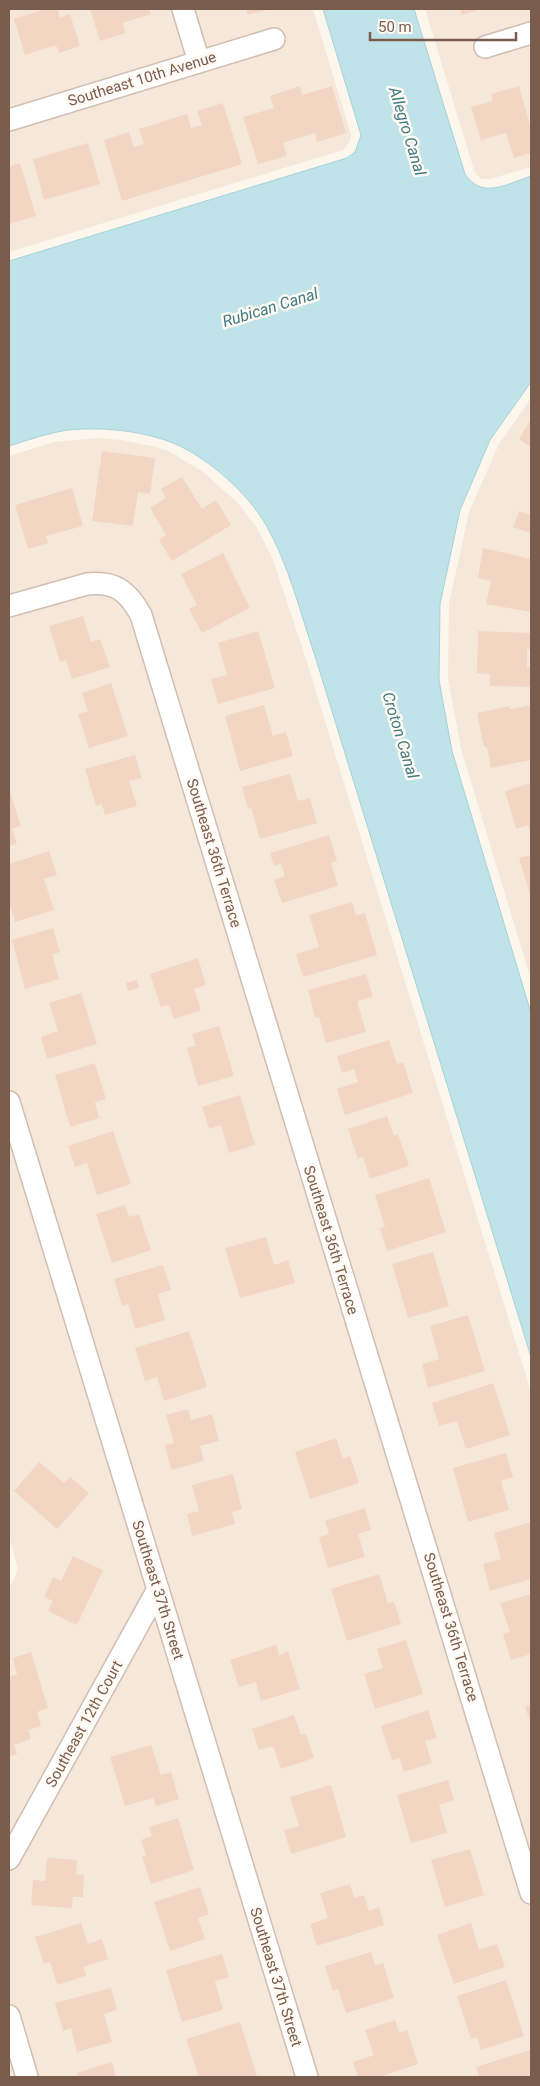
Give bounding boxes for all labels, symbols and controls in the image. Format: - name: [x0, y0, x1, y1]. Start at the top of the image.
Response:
- scale bar: [370, 10, 516, 42]
- text: 50 m: [378, 18, 412, 36]
- street label: Southeast 10th Avenue: [66, 48, 218, 110]
- water label: Allegro Canal: [385, 83, 430, 178]
- water label: Rubican Canal: [220, 284, 320, 331]
- water label: Croton Canal: [378, 689, 423, 781]
- street label: Southeast 36th Terrace: [183, 776, 245, 930]
- street label: Southeast 36th Terrace: [300, 1163, 362, 1317]
- street label: Southeast 37th Street: [128, 1518, 188, 1662]
- street label: Southeast 36th Terrace: [420, 1550, 482, 1704]
- street label: Southeast 12th Court: [42, 1657, 126, 1790]
- street label: Southeast 37th Street: [246, 1905, 306, 2049]

